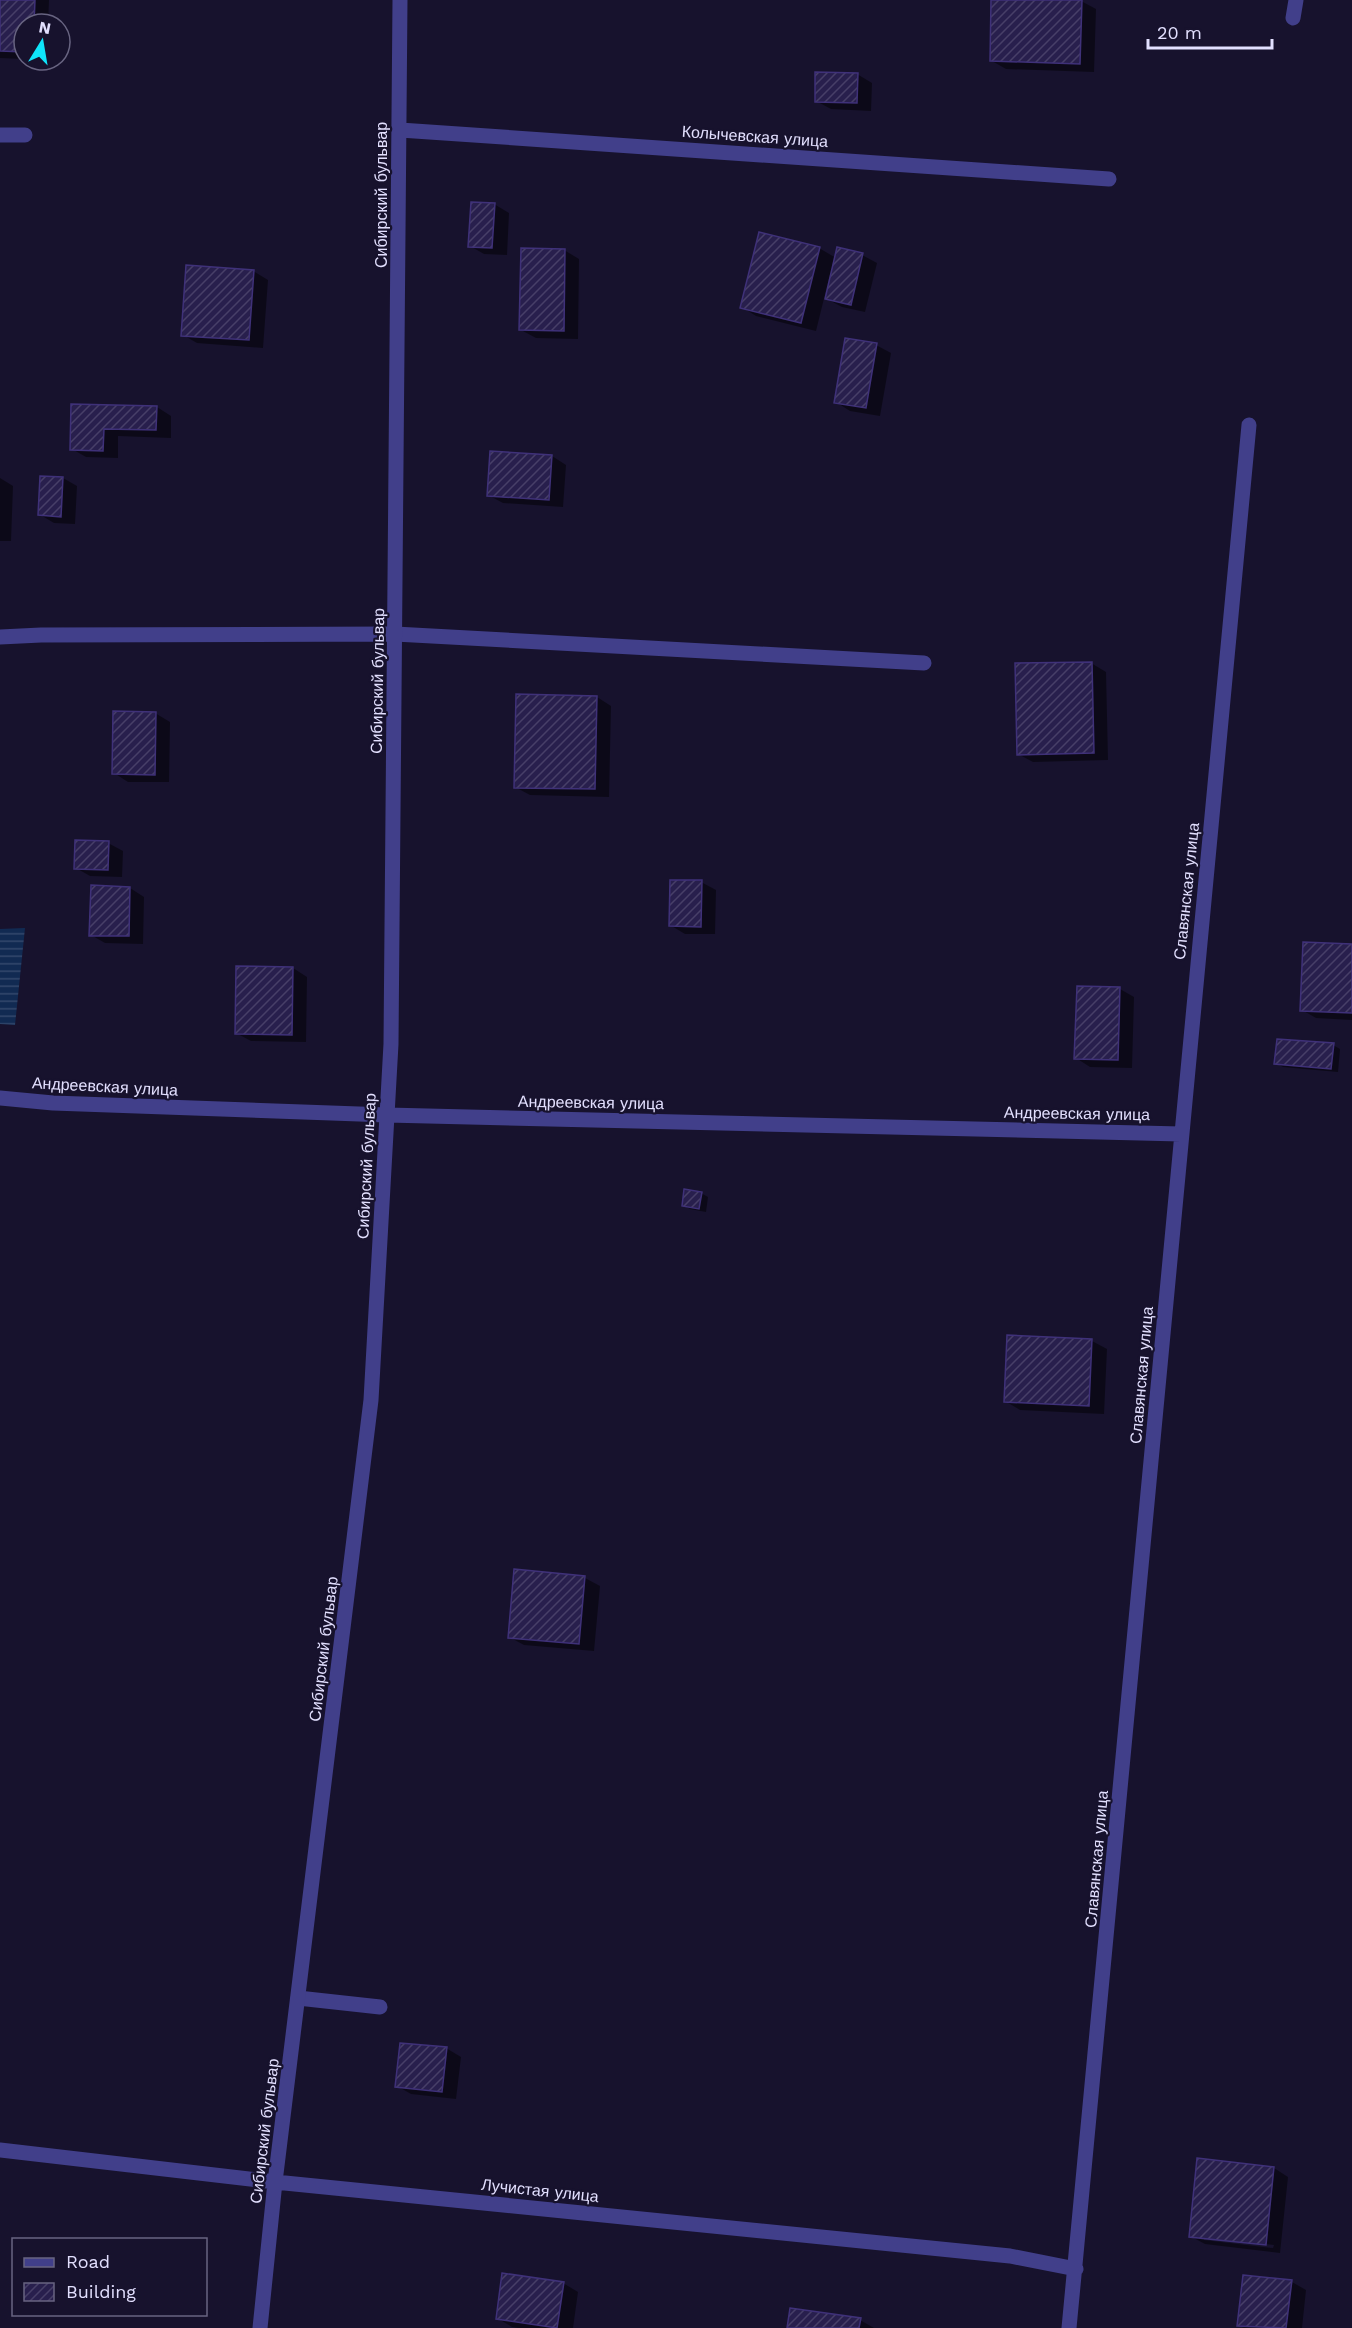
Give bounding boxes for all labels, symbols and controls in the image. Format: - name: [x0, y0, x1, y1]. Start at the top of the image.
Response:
- north arrow: [12, 12, 72, 72]
- scale bar: [1148, 12, 1272, 50]
- text: N: [37, 17, 52, 38]
- text: 20 m: [1157, 22, 1202, 43]
- street label: Сибирский бульвар: [372, 122, 391, 268]
- street label: Колычевская улица: [681, 122, 829, 151]
- street label: Сибирский бульвар: [367, 608, 388, 754]
- street label: Славянская улица: [1170, 821, 1203, 961]
- street label: Андреевская улица: [31, 1073, 179, 1100]
- street label: Сибирский бульвар: [353, 1092, 380, 1239]
- street label: Андреевская улица: [518, 1092, 664, 1113]
- street label: Андреевская улица: [1004, 1103, 1150, 1124]
- street label: Славянская улица: [1126, 1305, 1157, 1445]
- street label: Сибирский бульвар: [305, 1575, 342, 1723]
- street label: Славянская улица: [1081, 1789, 1112, 1929]
- street label: Сибирский бульвар: [246, 2057, 283, 2205]
- street label: Лучистая улица: [480, 2175, 600, 2206]
- legend: [12, 2238, 207, 2316]
- text: Road: [66, 2251, 110, 2272]
- text: Building: [66, 2281, 136, 2302]

